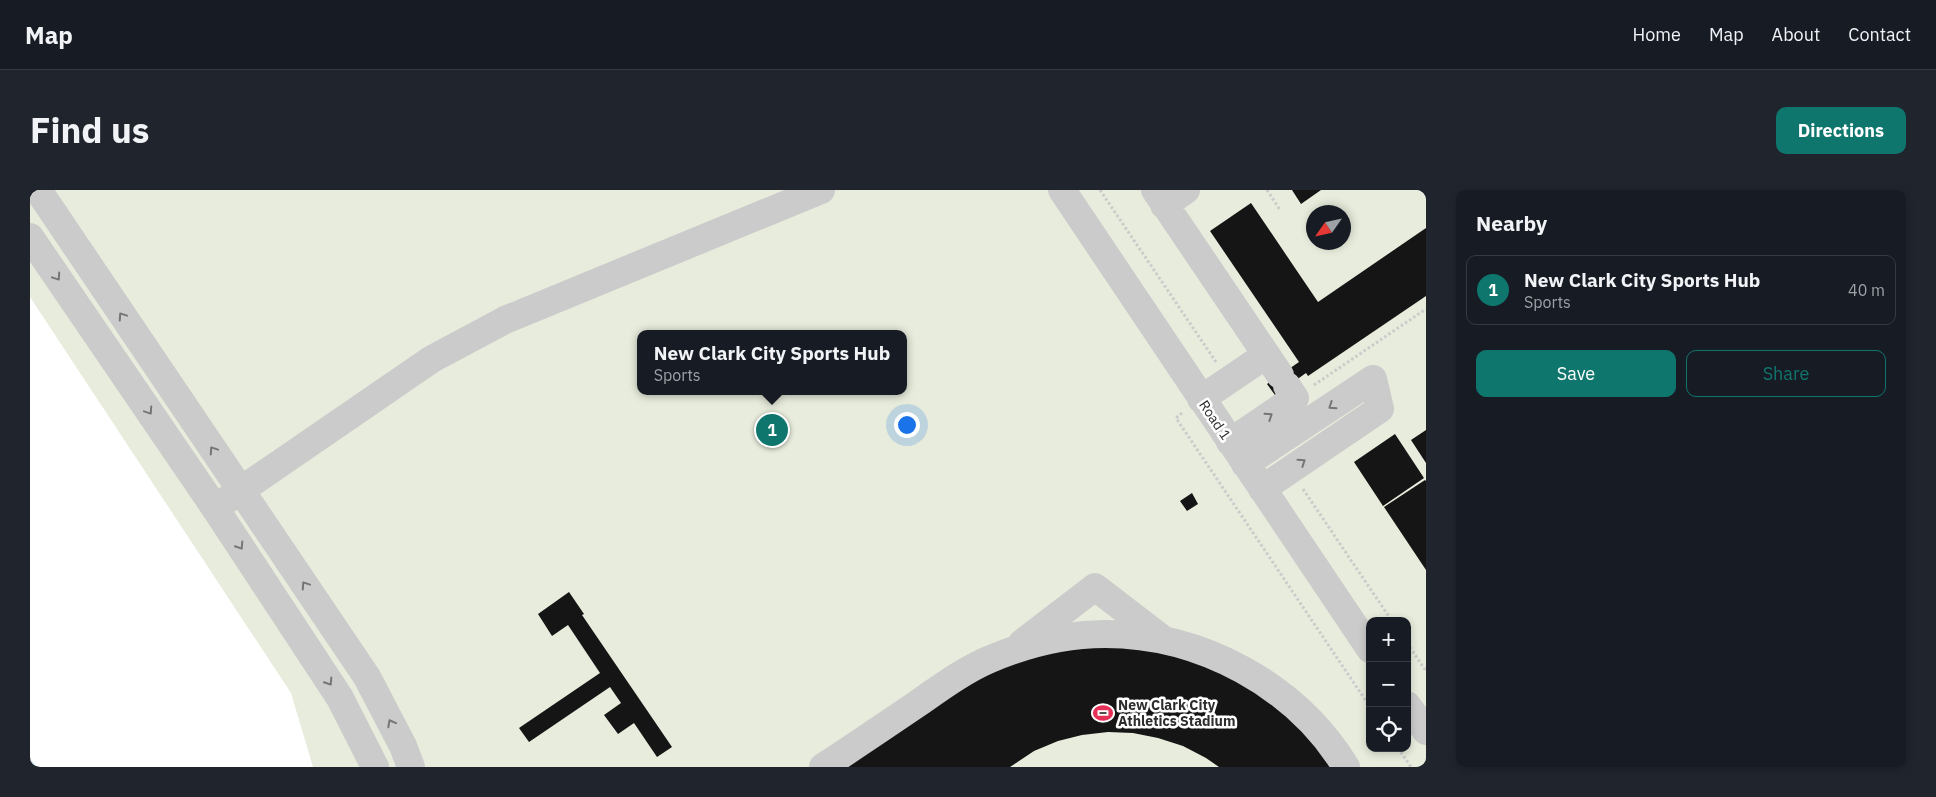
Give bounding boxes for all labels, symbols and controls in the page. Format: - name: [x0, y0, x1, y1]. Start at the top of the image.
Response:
- text: Map: [25, 19, 73, 51]
- text: Home: [1633, 23, 1681, 46]
- text: Map: [1709, 23, 1744, 46]
- text: About: [1772, 23, 1820, 46]
- text: Contact: [1848, 23, 1911, 46]
- text: Find us: [30, 107, 149, 153]
- button: Directions: [1776, 107, 1906, 154]
- north arrow: [1306, 205, 1351, 250]
- text: Nearby: [1476, 209, 1547, 237]
- text: New Clark City Sports Hub: [1524, 268, 1760, 292]
- one-way arrow: [51, 272, 61, 281]
- text: 1: [1488, 280, 1498, 300]
- text: 40 m: [1848, 280, 1885, 300]
- text: Sports: [1524, 292, 1571, 312]
- one-way arrow: [119, 312, 129, 321]
- popup: [637, 330, 907, 395]
- text: New Clark City Sports Hub: [654, 341, 890, 365]
- button: Save: [1476, 350, 1676, 397]
- button: Share: [1686, 350, 1886, 397]
- text: Sports: [654, 365, 701, 385]
- street label: Road 1: [1195, 397, 1235, 443]
- one-way arrow: [1328, 399, 1337, 409]
- one-way arrow: [143, 406, 152, 415]
- pin: 1: [756, 411, 788, 449]
- your location: [894, 412, 920, 438]
- one-way arrow: [1263, 413, 1272, 422]
- one-way arrow: [210, 447, 219, 456]
- one-way arrow: [1297, 458, 1306, 468]
- one-way arrow: [234, 540, 243, 550]
- one-way arrow: [302, 582, 311, 591]
- map controls: [1366, 617, 1411, 752]
- button: +: [1366, 617, 1411, 662]
- button: −: [1366, 662, 1411, 707]
- one-way arrow: [323, 676, 333, 685]
- place label: New Clark City Athletics Stadium: [1118, 696, 1235, 730]
- sports icon: New Clark City Athletics Stadium: [1092, 702, 1114, 724]
- button: locate: [1366, 707, 1411, 752]
- one-way arrow: [387, 719, 397, 728]

